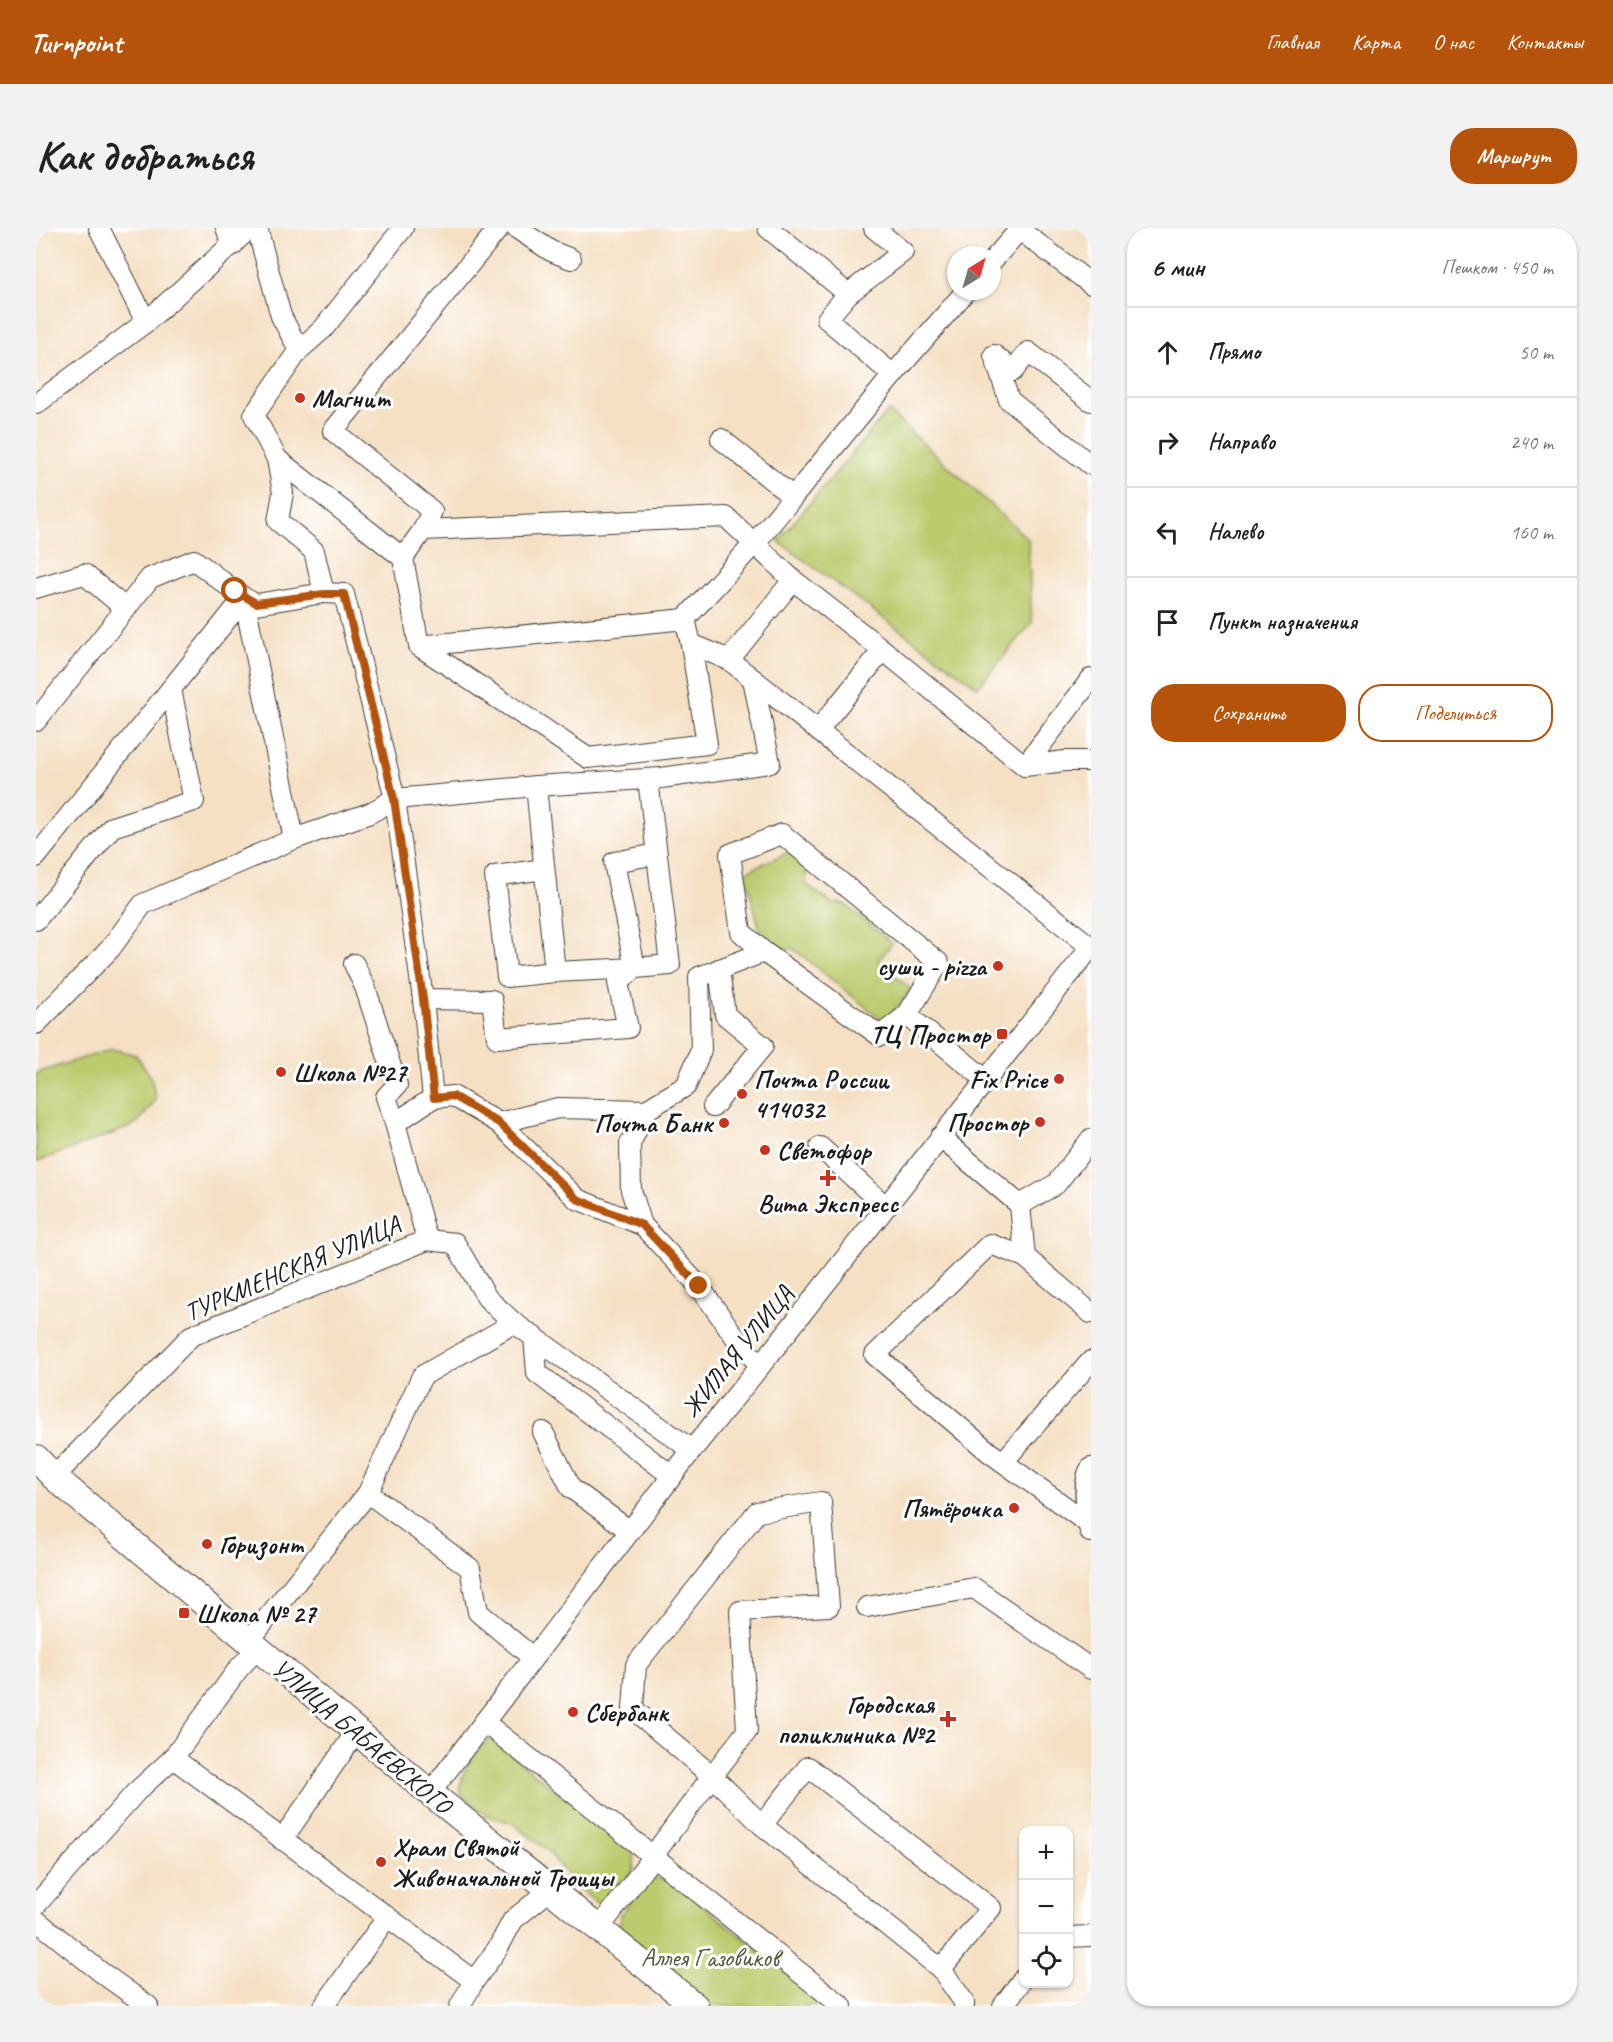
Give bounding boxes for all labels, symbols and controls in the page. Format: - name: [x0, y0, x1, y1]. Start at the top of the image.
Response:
- text: Turnpoint: [30, 25, 122, 60]
- text: Главная: [1266, 29, 1319, 55]
- text: Карта: [1352, 29, 1400, 55]
- text: О нас: [1433, 29, 1474, 55]
- text: Контакты: [1507, 29, 1583, 55]
- button: Маршрут: [1450, 128, 1577, 184]
- text: Как добраться: [36, 130, 253, 183]
- north arrow: [947, 246, 1001, 300]
- text: 6 мин: [1151, 251, 1204, 284]
- text: Пешком · 450 m: [1441, 255, 1553, 280]
- icon: ahead: [1151, 336, 1184, 369]
- text: Прямо: [1208, 338, 1260, 366]
- text: 50 m: [1519, 340, 1553, 365]
- place label: Магнит: [312, 382, 392, 415]
- marker: Магнит: [293, 391, 307, 405]
- icon: right: [1151, 426, 1184, 459]
- text: Направо: [1208, 428, 1275, 456]
- text: 240 m: [1510, 430, 1553, 455]
- icon: left: [1151, 516, 1184, 549]
- text: Налево: [1208, 518, 1264, 546]
- text: 160 m: [1510, 520, 1553, 545]
- route start: [221, 577, 247, 603]
- icon: arrive: [1151, 606, 1184, 639]
- text: Пункт назначения: [1208, 608, 1357, 636]
- button: Сохранить: [1151, 684, 1346, 742]
- button: Поделиться: [1358, 684, 1553, 742]
- place label: суши - pizza: [877, 950, 988, 983]
- marker: суши - pizza: [991, 959, 1005, 973]
- place label: ТЦ Простор: [871, 1018, 992, 1051]
- marker: ТЦ Простор: [995, 1027, 1009, 1041]
- place label: Школа №27: [293, 1056, 408, 1089]
- place label: Почта России 414032: [754, 1063, 890, 1126]
- place label: Fix Price: [969, 1063, 1049, 1096]
- marker: Школа №27: [274, 1065, 288, 1079]
- marker: Fix Price: [1052, 1072, 1066, 1086]
- marker: Почта России 414032: [735, 1087, 749, 1101]
- place label: Простор: [947, 1106, 1030, 1139]
- place label: Почта Банк: [594, 1107, 715, 1140]
- marker: Простор: [1033, 1115, 1047, 1129]
- marker: Почта Банк: [717, 1116, 731, 1130]
- place label: Светофор: [777, 1134, 873, 1167]
- marker: Светофор: [758, 1143, 772, 1157]
- marker: Вита Экспресс: [821, 1171, 835, 1185]
- place label: Вита Экспресс: [758, 1187, 899, 1220]
- street label: ТУРКМЕНСКАЯ УЛИЦА: [179, 1207, 407, 1329]
- route end: [685, 1272, 711, 1298]
- street label: ЖИЛАЯ УЛИЦА: [674, 1278, 801, 1424]
- place label: Пятёрочка: [902, 1492, 1004, 1525]
- marker: Пятёрочка: [1007, 1501, 1021, 1515]
- place label: Горизонт: [219, 1528, 304, 1561]
- marker: Горизонт: [200, 1537, 214, 1551]
- place label: Школа № 27: [196, 1597, 318, 1630]
- marker: Школа № 27: [177, 1606, 191, 1620]
- street label: УЛИЦА БАБАЕВСКОГО: [265, 1652, 461, 1823]
- place label: Городская поликлиника №2: [778, 1688, 936, 1751]
- place label: Сбербанк: [585, 1696, 670, 1729]
- marker: Сбербанк: [566, 1705, 580, 1719]
- marker: Городская поликлиника №2: [939, 1710, 957, 1728]
- map controls: [1019, 1826, 1073, 1988]
- button: +: [1019, 1826, 1073, 1880]
- place label: Храм Святой Живоначальной Троицы: [393, 1831, 616, 1894]
- marker: Храм Святой Живоначальной Троицы: [374, 1855, 388, 1869]
- button: −: [1019, 1880, 1073, 1934]
- button: locate: [1019, 1934, 1073, 1988]
- park label: Аллея Газовиков: [641, 1941, 784, 1974]

